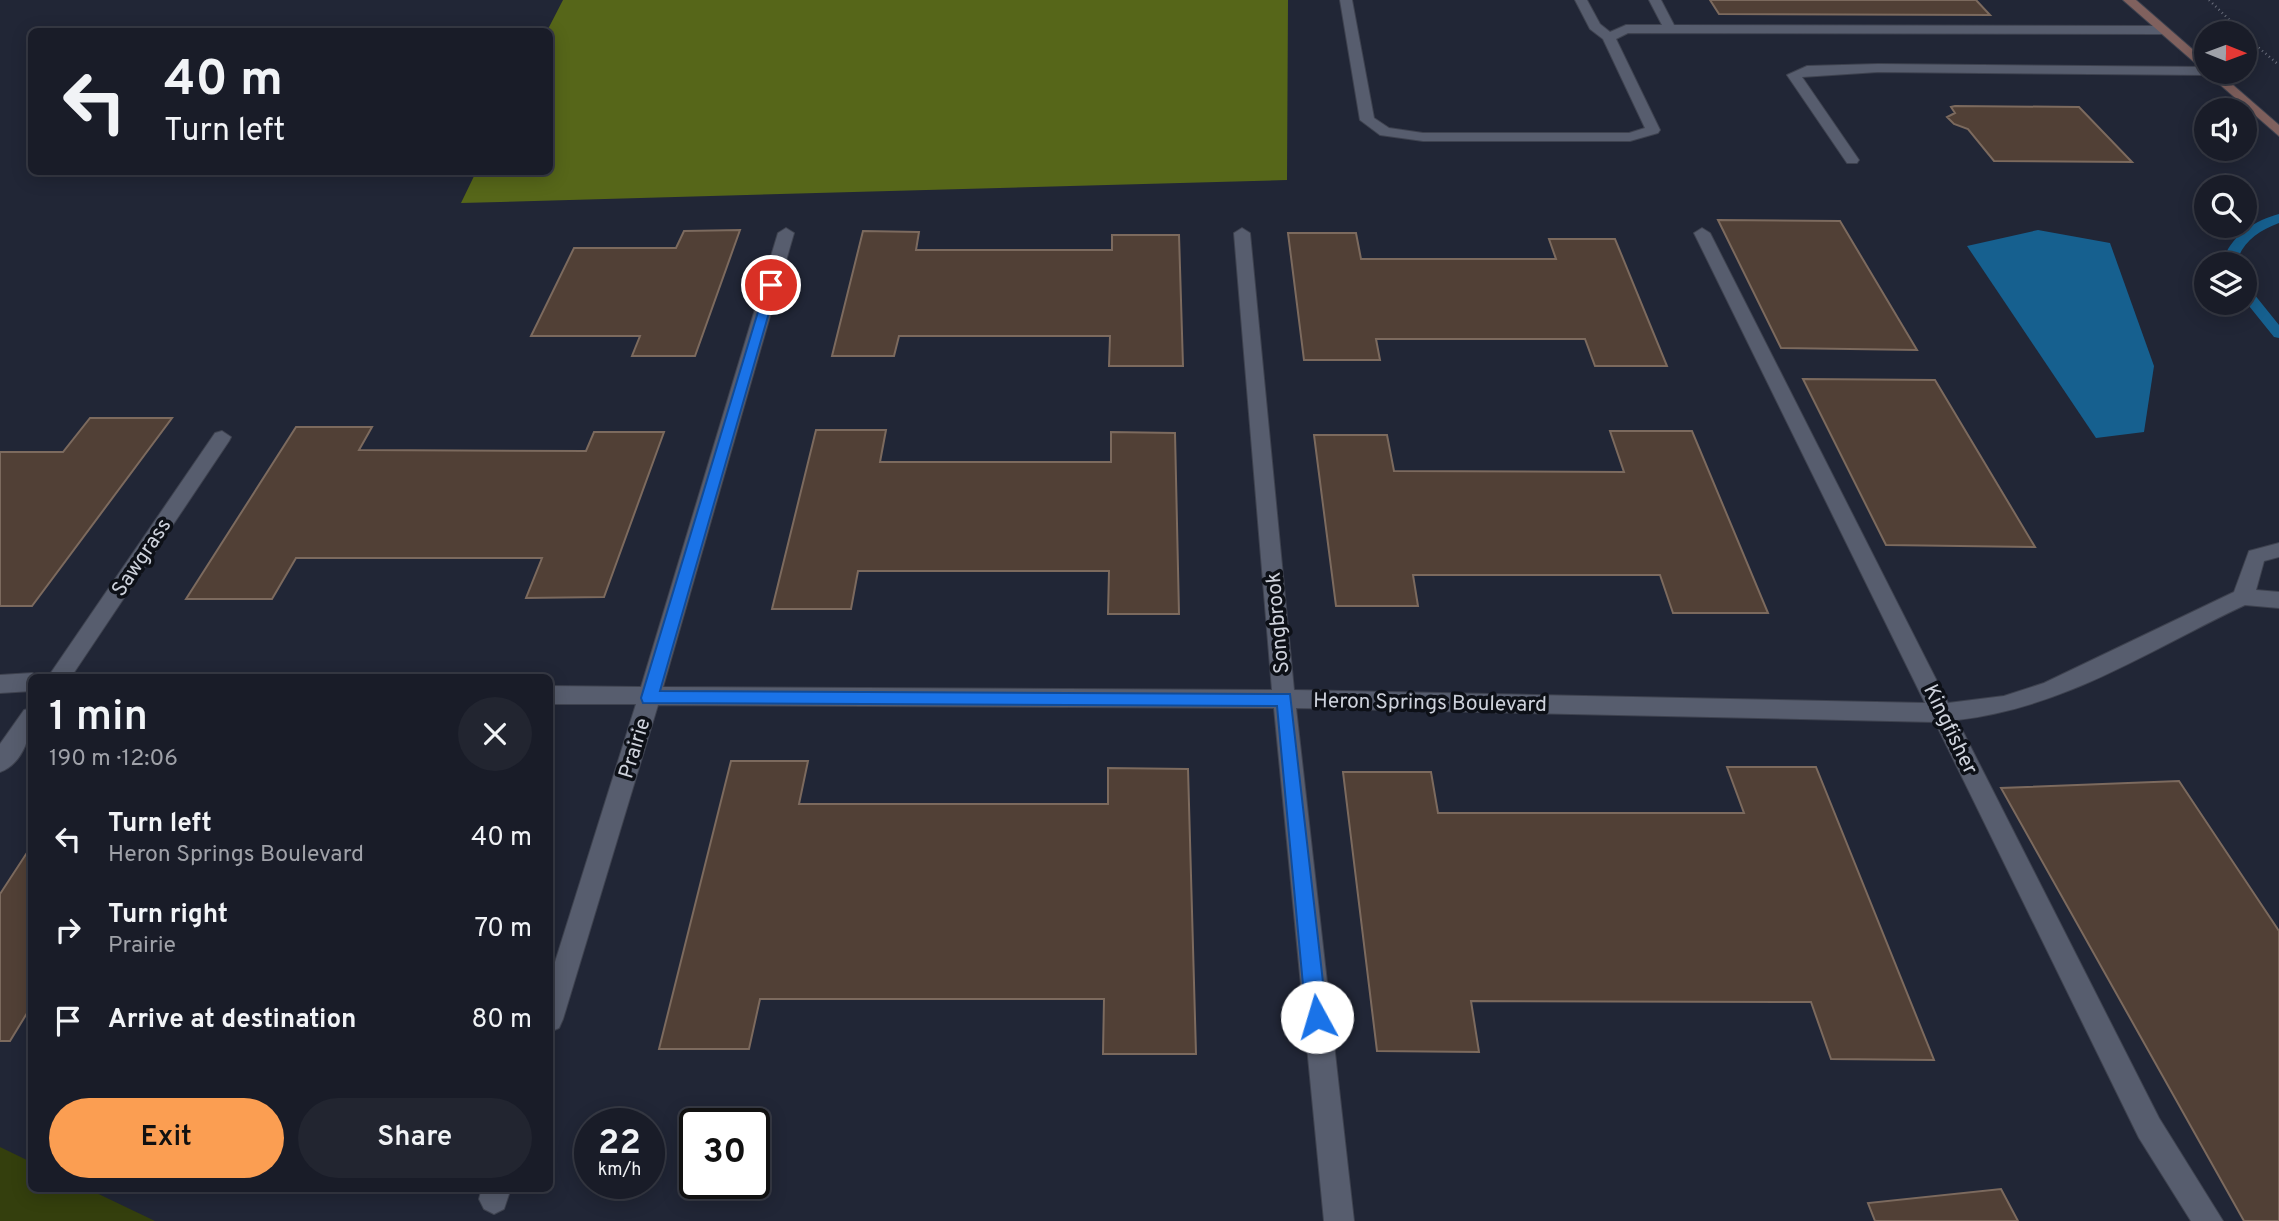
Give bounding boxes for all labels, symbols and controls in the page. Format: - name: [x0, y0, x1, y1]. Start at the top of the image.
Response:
- north arrow: [2194, 21, 2258, 84]
- map controls: [2194, 21, 2257, 315]
- text: 40 m: [164, 51, 283, 113]
- icon: left: [49, 56, 140, 147]
- button: sound: [2194, 98, 2257, 161]
- text: Turn left: [164, 112, 285, 152]
- button: search: [2194, 175, 2257, 238]
- button: layers: [2194, 252, 2257, 315]
- pin: [741, 255, 801, 315]
- icon: arrive: [752, 266, 790, 304]
- street label: Sawgrass: [106, 514, 178, 602]
- street label: Songbrook: [1261, 571, 1296, 675]
- street label: Kingfisher: [1916, 680, 1983, 779]
- street label: Heron Springs Boulevard: [1313, 688, 1547, 719]
- text: 1 min: [49, 692, 148, 745]
- button: close: [458, 697, 532, 771]
- street label: Prairie: [613, 715, 657, 782]
- text: 190 m · 12:06: [49, 745, 178, 774]
- text: Turn left: [108, 808, 212, 841]
- icon: left: [49, 820, 87, 858]
- text: 40 m: [471, 822, 532, 855]
- text: Heron Springs Boulevard: [108, 841, 364, 870]
- text: Turn right: [108, 899, 228, 932]
- icon: right: [49, 911, 87, 949]
- text: 70 m: [474, 913, 532, 946]
- text: Prairie: [108, 932, 176, 961]
- position arrow: [1280, 980, 1354, 1054]
- icon: arrive: [49, 1002, 87, 1040]
- text: Arrive at destination: [108, 1004, 356, 1037]
- text: 80 m: [472, 1004, 532, 1037]
- button: Exit: [49, 1098, 284, 1178]
- button: Share: [298, 1098, 532, 1178]
- speed limit sign: 30: [679, 1108, 770, 1199]
- text: 22: [598, 1122, 641, 1166]
- text: km/h: [598, 1159, 641, 1182]

